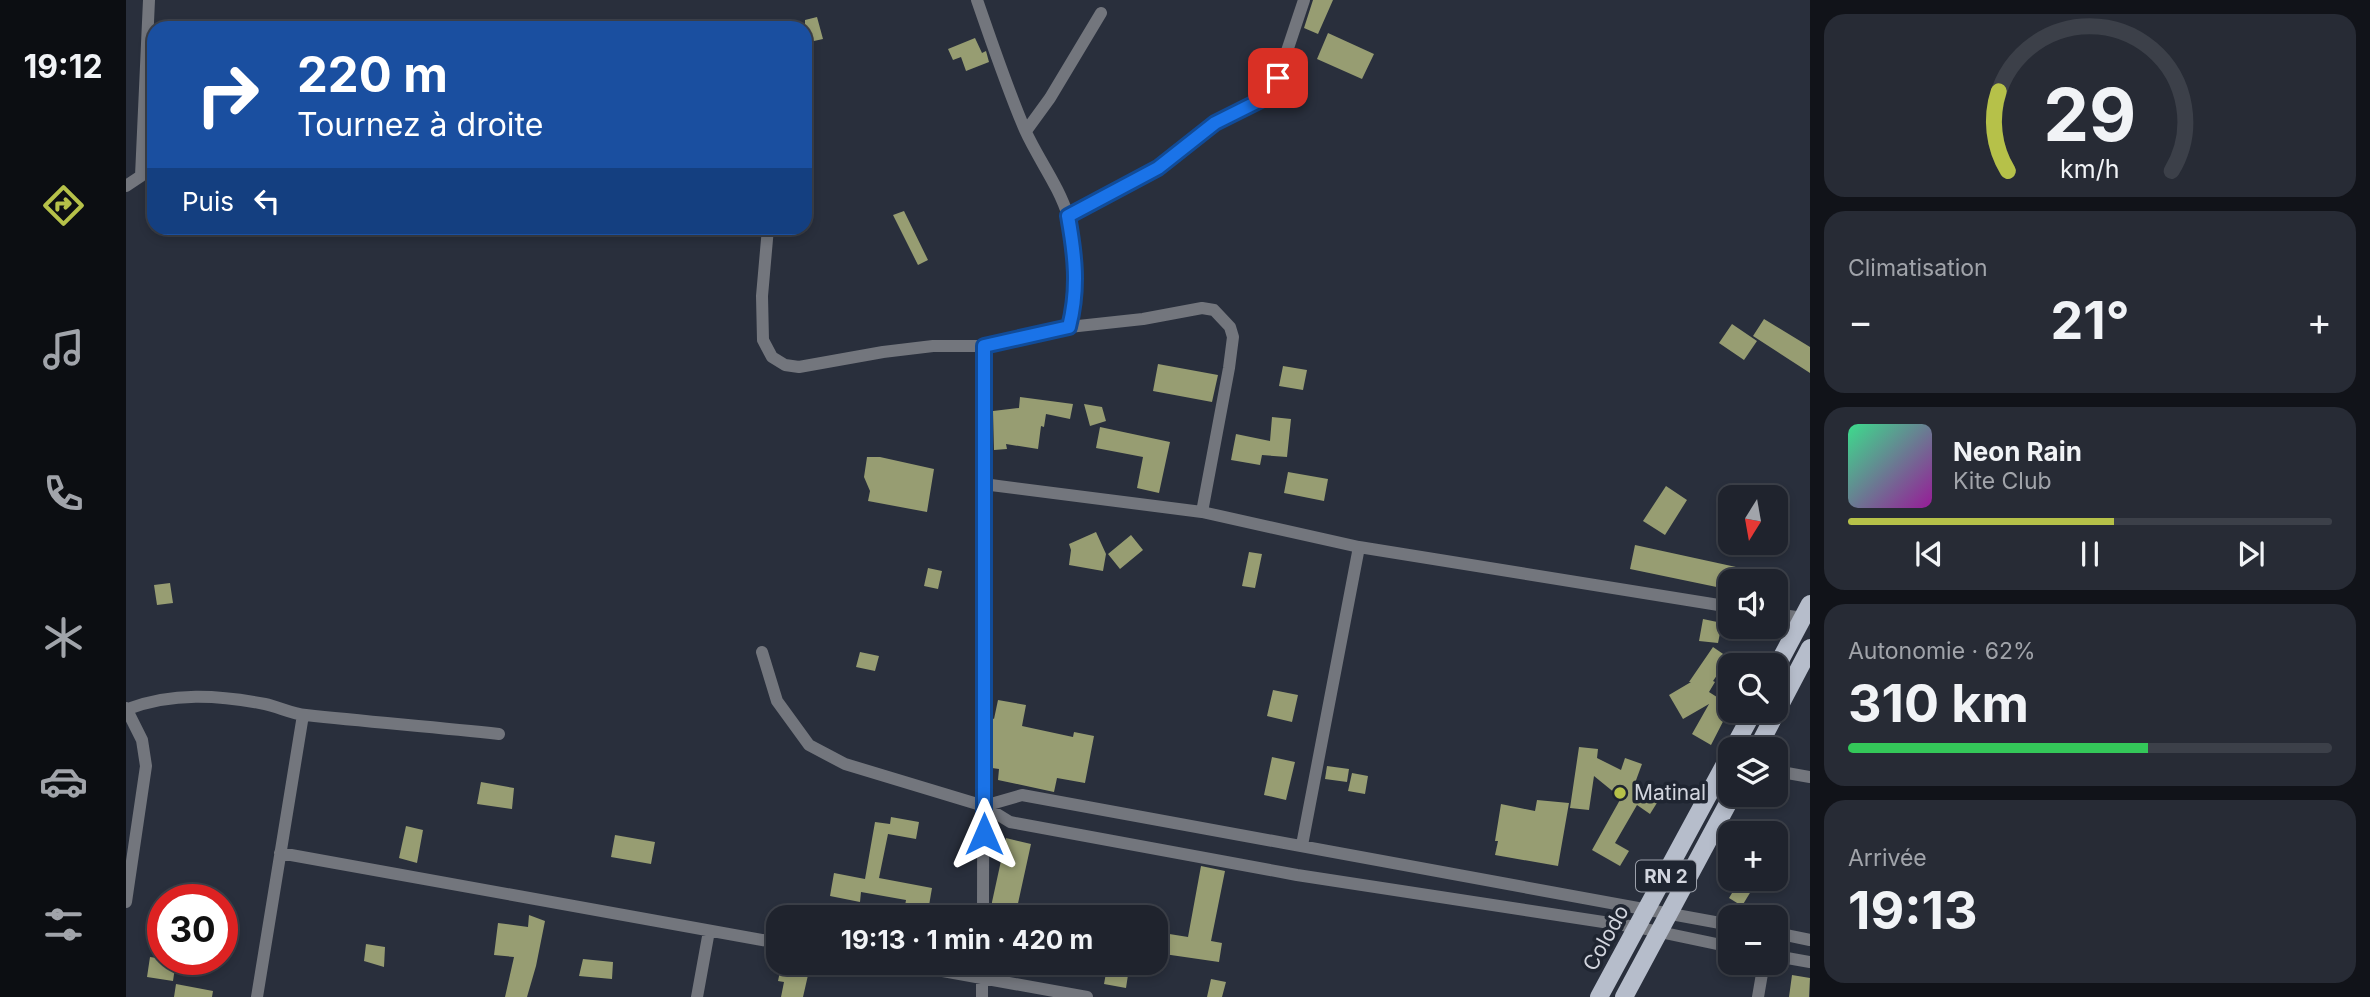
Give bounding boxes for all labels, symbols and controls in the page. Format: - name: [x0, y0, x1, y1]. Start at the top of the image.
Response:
- text: 220 m: [297, 45, 448, 104]
- text: 19:12: [23, 47, 103, 86]
- pin: [1248, 48, 1308, 108]
- icon: right: [182, 49, 273, 140]
- icon: arrive: [1259, 59, 1297, 97]
- text: 29: [2043, 71, 2137, 160]
- text: Tournez à droite: [297, 105, 543, 144]
- text: km/h: [2060, 154, 2120, 184]
- icon: directions: [39, 181, 88, 230]
- icon: left: [248, 182, 286, 220]
- text: Puis: [182, 186, 234, 217]
- text: Climatisation: [1848, 254, 1988, 282]
- text: 21°: [2050, 289, 2130, 352]
- text: −: [1848, 298, 1873, 344]
- text: +: [2307, 298, 2332, 344]
- icon: music: [39, 325, 88, 374]
- text: Neon Rain: [1953, 436, 2082, 467]
- text: Kite Club: [1953, 467, 2052, 495]
- icon: phone: [39, 469, 88, 518]
- north arrow: [1718, 485, 1788, 555]
- map controls: [1718, 485, 1788, 975]
- icon: previous: [1910, 535, 1948, 573]
- icon: pause: [2071, 535, 2109, 573]
- icon: next: [2232, 535, 2270, 573]
- button: sound: [1718, 569, 1788, 639]
- icon: climate: [39, 613, 88, 662]
- text: Autonomie · 62%: [1848, 637, 2036, 665]
- button: search: [1718, 653, 1788, 723]
- text: 310 km: [1848, 672, 2029, 735]
- button: layers: [1718, 737, 1788, 807]
- icon: car: [39, 757, 88, 806]
- place label: Matinal: [1634, 780, 1706, 805]
- marker: Matinal: [1612, 785, 1628, 801]
- position arrow: [947, 797, 1021, 871]
- button: +: [1718, 821, 1788, 891]
- text: Arrivée: [1848, 844, 1927, 872]
- road number: RN 2: [1636, 860, 1696, 891]
- text: 19:13: [1848, 879, 1978, 942]
- speed limit sign: 30: [147, 884, 238, 975]
- icon: filters: [39, 900, 88, 949]
- street label: Colodo: [1577, 901, 1634, 975]
- button: −: [1718, 905, 1788, 975]
- text: 19:13 · 1 min · 420 m: [841, 924, 1093, 955]

